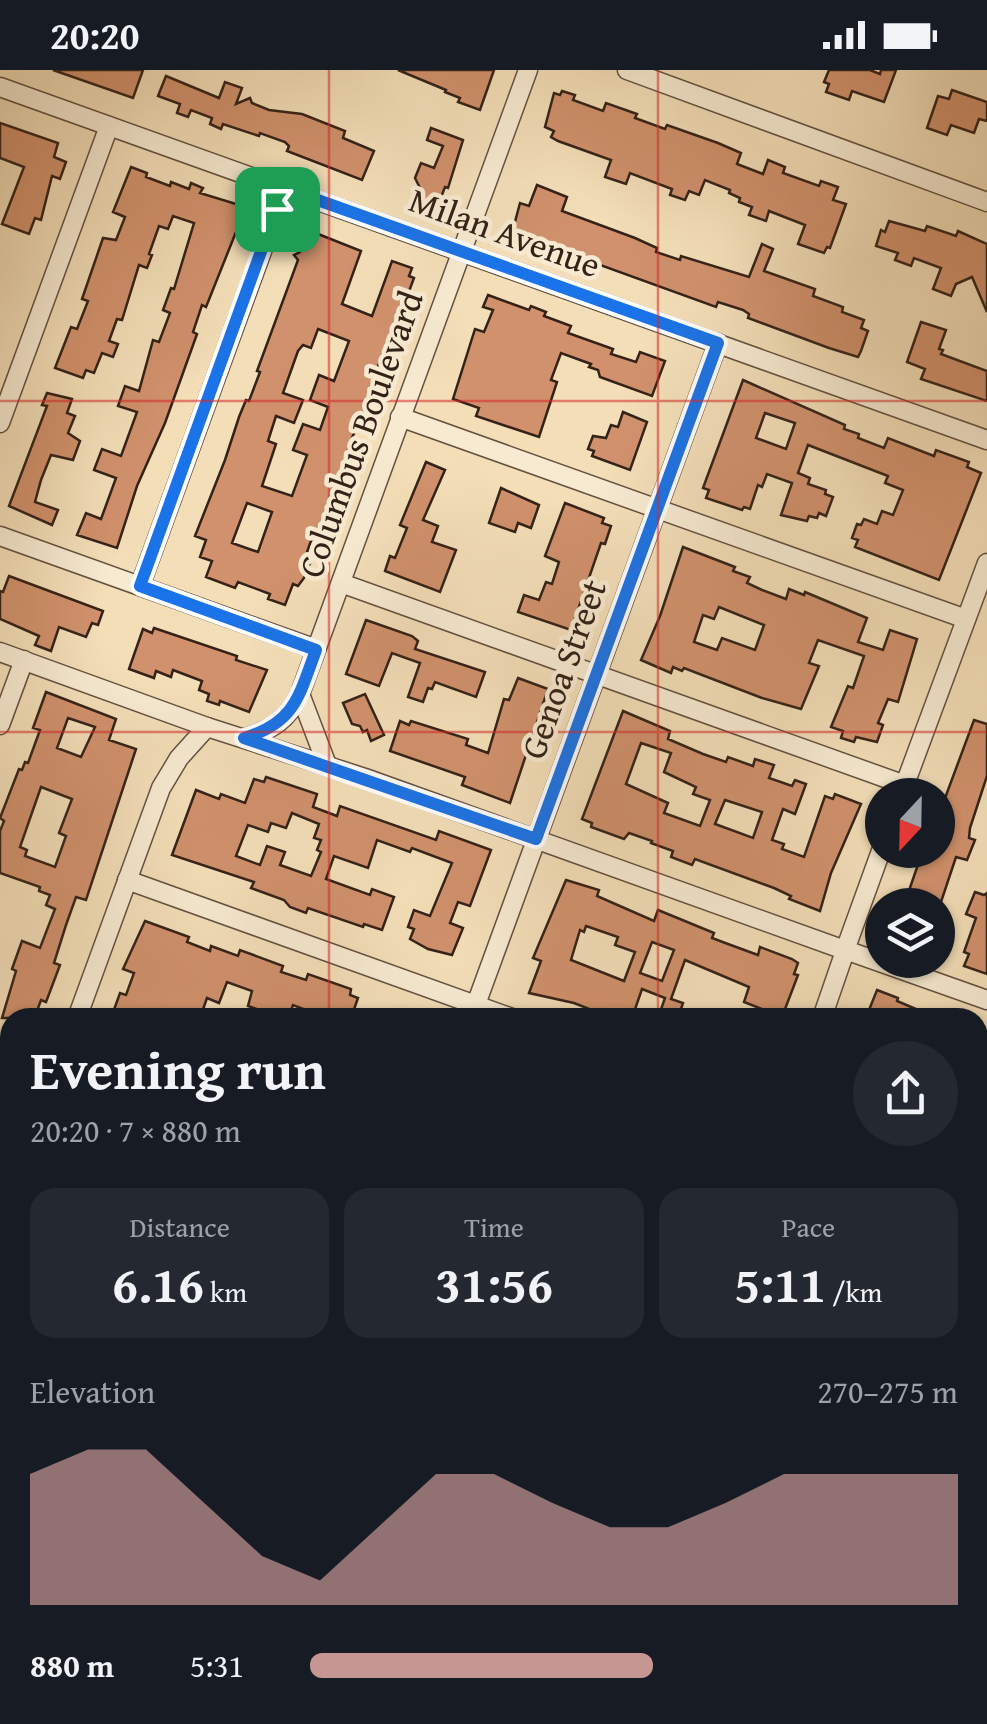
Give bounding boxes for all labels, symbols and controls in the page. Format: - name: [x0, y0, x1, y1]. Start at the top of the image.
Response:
- text: 20:20: [50, 7, 140, 63]
- pin: [235, 167, 320, 252]
- street label: Milan Avenue: [402, 174, 608, 290]
- icon: arrive: [250, 182, 305, 237]
- street label: Columbus Boulevard: [284, 283, 436, 585]
- street label: Genoa Street: [507, 572, 619, 766]
- north arrow: [865, 778, 955, 868]
- map controls: [865, 778, 955, 978]
- button: layers: [865, 888, 955, 978]
- text: Evening run: [30, 1029, 326, 1109]
- button: share: [853, 1041, 958, 1146]
- text: 20:20 · 7 × 880 m: [30, 1107, 241, 1154]
- text: Distance: [129, 1206, 230, 1247]
- text: Time: [464, 1206, 524, 1247]
- text: Pace: [781, 1206, 835, 1247]
- text: 6.16: [112, 1247, 204, 1320]
- text: 31:56: [435, 1247, 553, 1320]
- text: 5:11: [734, 1247, 826, 1320]
- text: km: [204, 1271, 247, 1312]
- text: /km: [826, 1271, 882, 1312]
- text: Elevation: [30, 1368, 155, 1415]
- text: 270–275 m: [817, 1368, 958, 1415]
- text: 880 m: [30, 1642, 114, 1689]
- text: 5:31: [190, 1642, 244, 1689]

